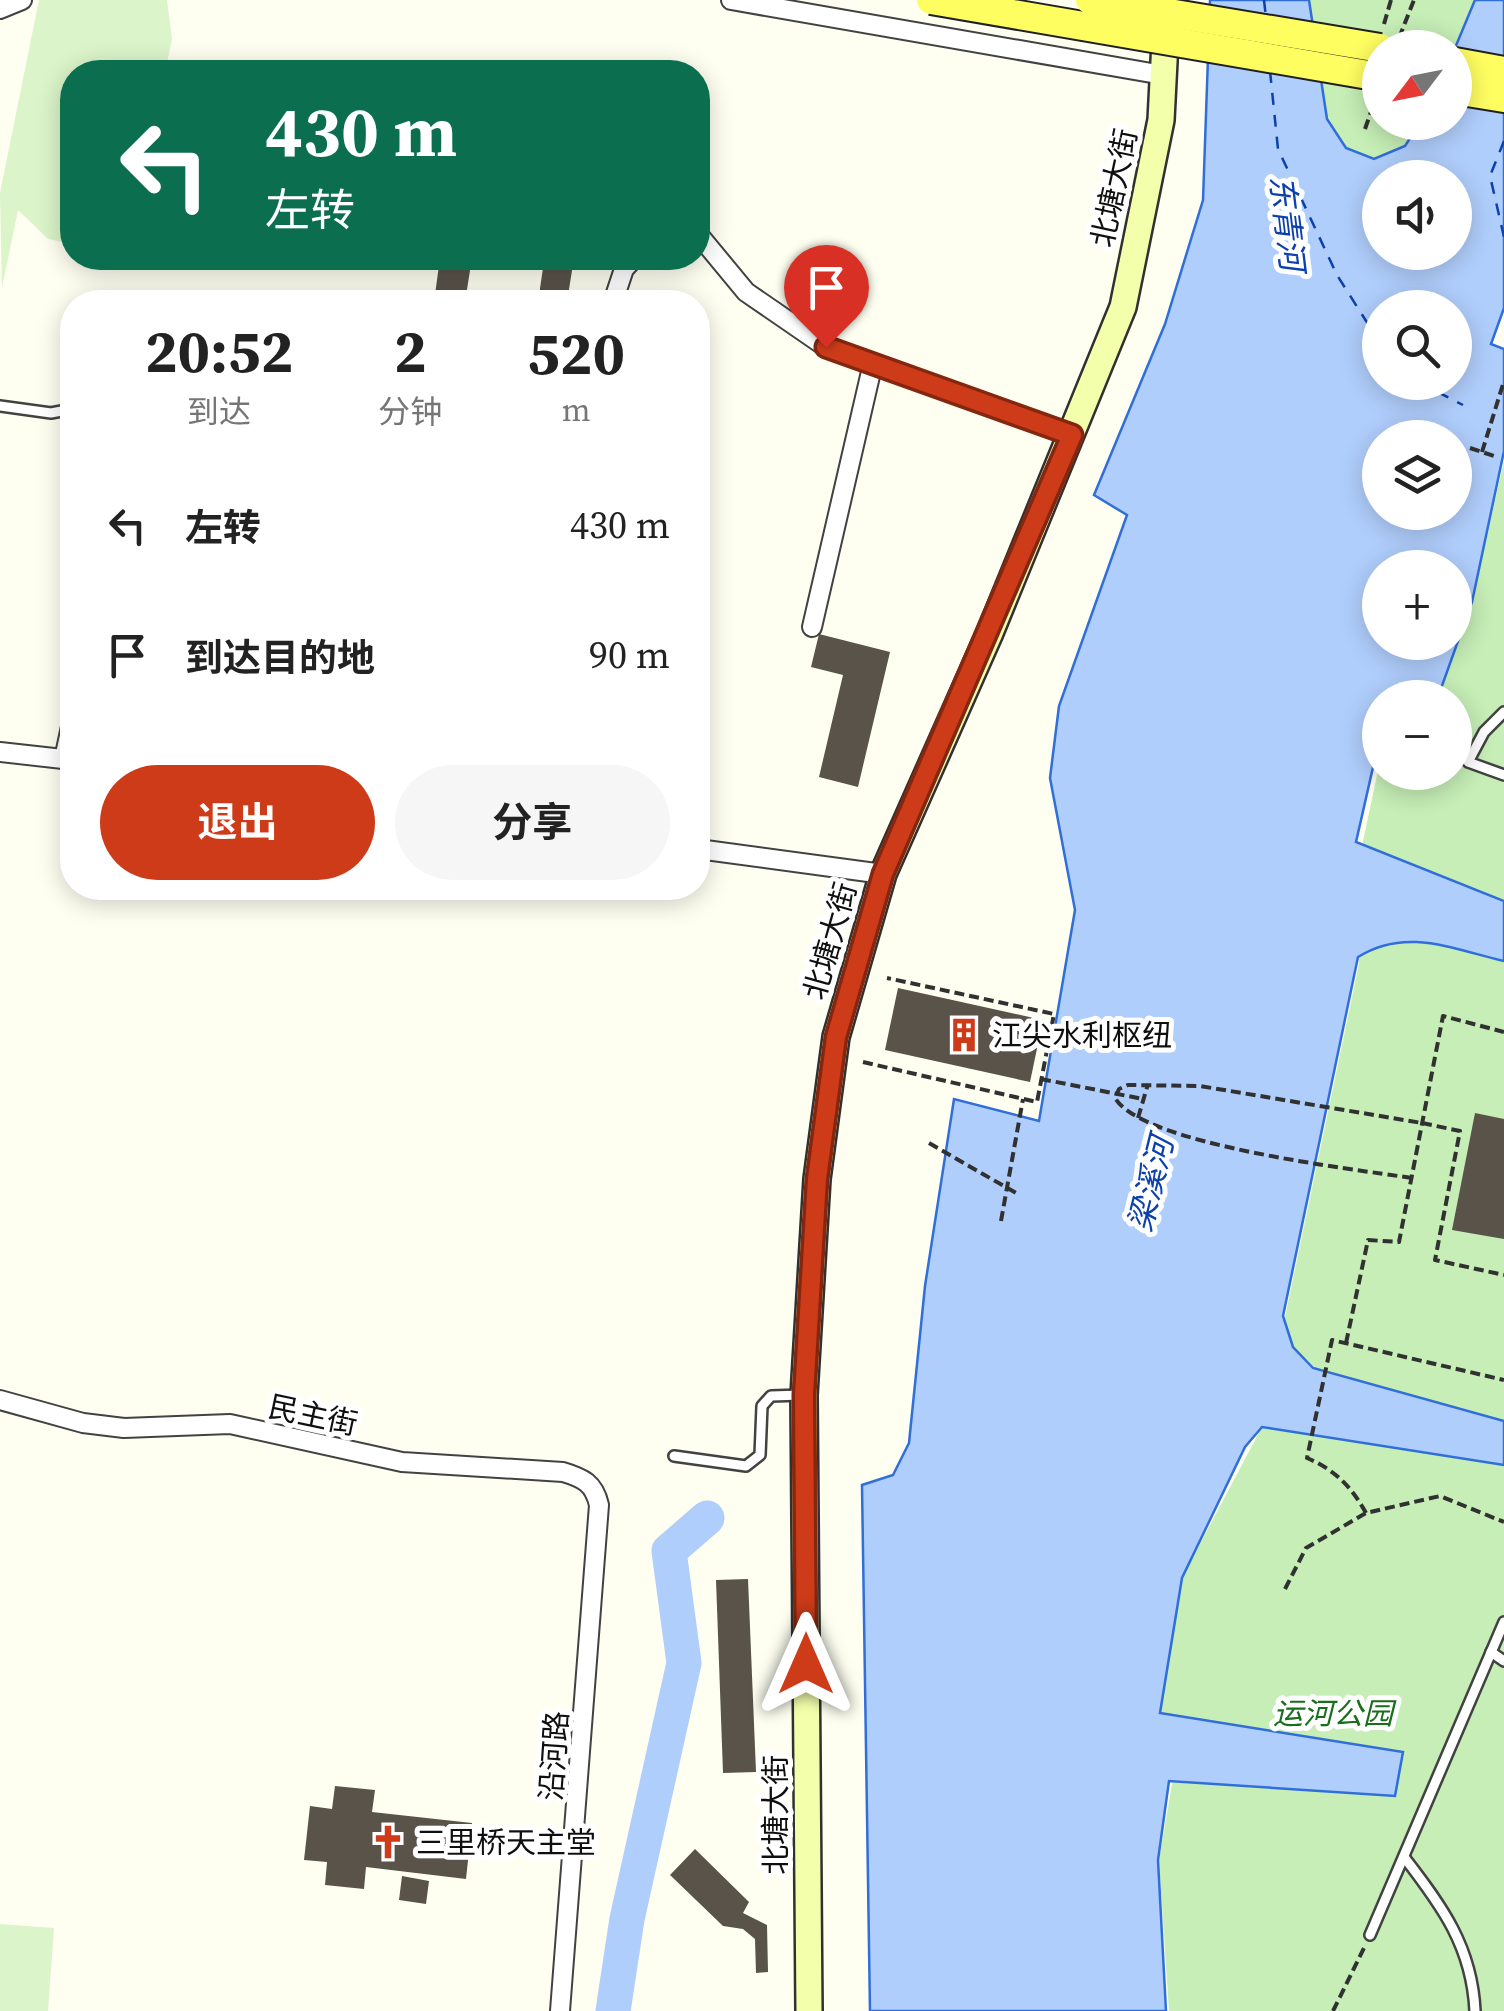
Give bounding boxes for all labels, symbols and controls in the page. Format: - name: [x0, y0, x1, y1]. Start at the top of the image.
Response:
- north arrow: [1362, 30, 1472, 140]
- map controls: [1362, 30, 1472, 790]
- text: 430 m: [265, 83, 457, 179]
- icon: left: [100, 100, 230, 230]
- street label: 北塘大街: [1081, 125, 1147, 251]
- button: sound: [1362, 160, 1472, 270]
- water label: 东青河: [1259, 173, 1315, 279]
- text: 左转: [265, 179, 355, 241]
- pin: [784, 245, 869, 348]
- icon: arrive: [799, 260, 854, 315]
- button: search: [1362, 290, 1472, 400]
- text: 20:52: [145, 310, 293, 392]
- text: 2: [394, 310, 427, 392]
- text: 520: [527, 312, 625, 394]
- text: m: [562, 388, 591, 432]
- text: 到达: [187, 390, 251, 434]
- text: 分钟: [378, 390, 442, 434]
- button: layers: [1362, 420, 1472, 530]
- icon: left: [100, 498, 155, 553]
- text: 430 m: [570, 499, 670, 551]
- text: 左转: [185, 502, 261, 554]
- button: +: [1362, 550, 1472, 660]
- icon: arrive: [100, 628, 155, 683]
- text: 90 m: [589, 629, 670, 681]
- text: 到达目的地: [185, 632, 375, 684]
- button: −: [1362, 680, 1472, 790]
- button: 退出: [100, 765, 375, 880]
- button: 分享: [395, 765, 670, 880]
- street label: 北塘大街: [794, 878, 866, 1004]
- place label: 江尖水利枢纽: [992, 1015, 1172, 1056]
- building icon: 江尖水利枢纽: [945, 1016, 983, 1054]
- water label: 梁溪河: [1118, 1126, 1185, 1236]
- street label: 民主街: [265, 1386, 361, 1444]
- position arrow: [754, 1612, 858, 1716]
- park label: 运河公园: [1273, 1693, 1397, 1734]
- street label: 沿河路: [530, 1710, 578, 1802]
- street label: 北塘大街: [755, 1755, 796, 1875]
- place label: 三里桥天主堂: [416, 1822, 596, 1863]
- church icon: 三里桥天主堂: [369, 1823, 407, 1861]

